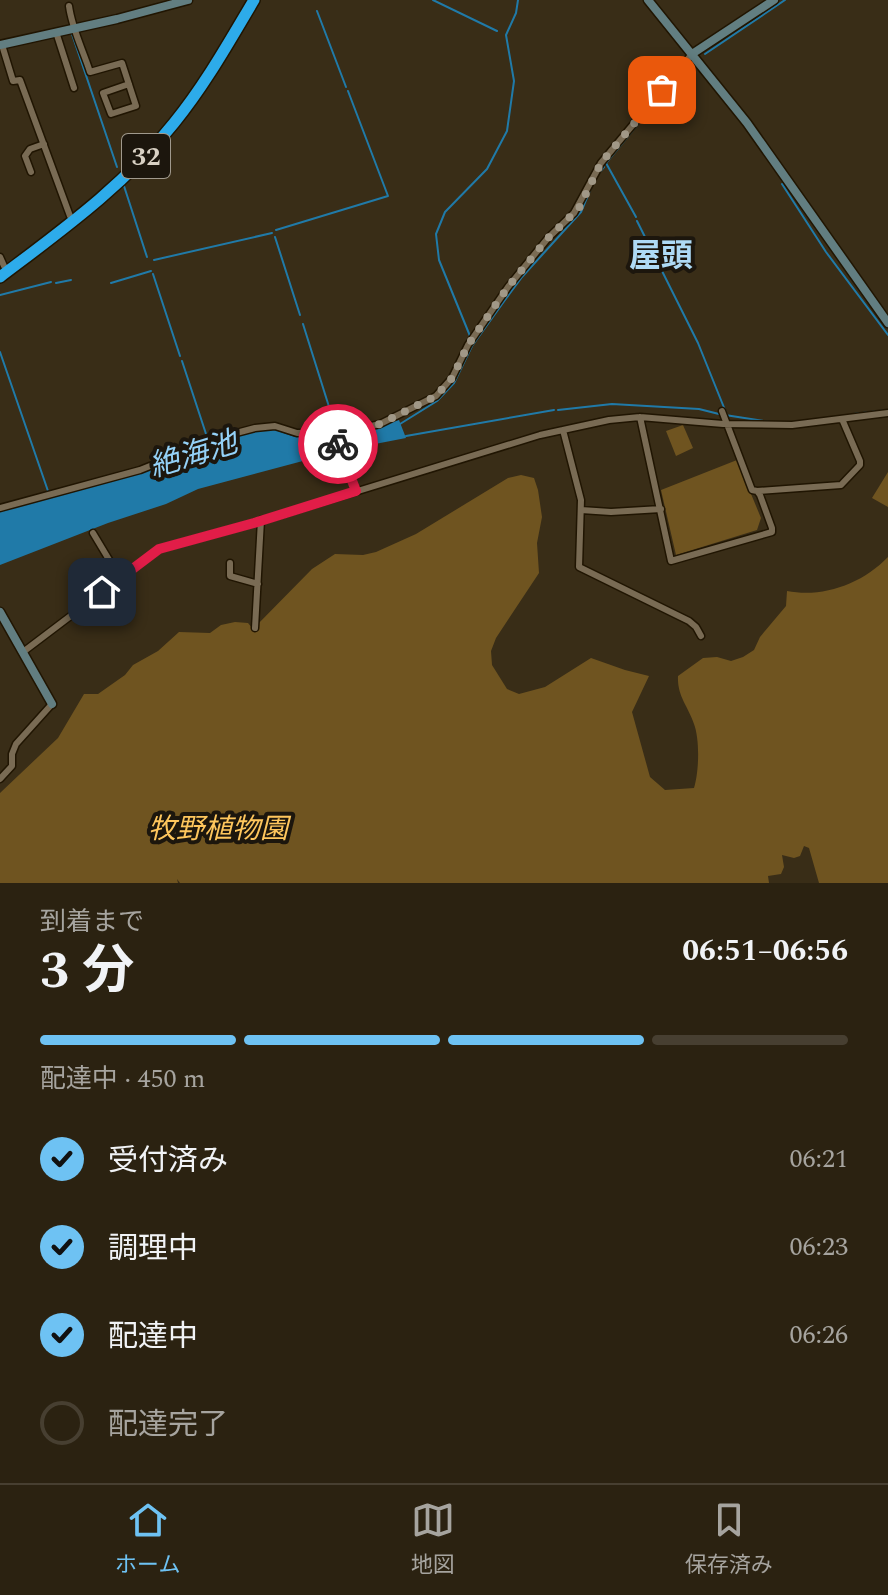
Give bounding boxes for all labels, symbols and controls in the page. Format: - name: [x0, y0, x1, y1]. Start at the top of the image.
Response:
- pin: [628, 56, 696, 124]
- icon: bag: [640, 68, 684, 112]
- road number: 32: [122, 134, 170, 178]
- district label: 屋頭: [629, 232, 693, 281]
- courier: [298, 404, 378, 484]
- water label: 絶海池: [144, 419, 246, 490]
- icon: bike: [316, 422, 360, 466]
- pin: [68, 558, 136, 626]
- icon: home: [80, 570, 124, 614]
- park label: 牧野植物園: [148, 808, 292, 851]
- text: 到着まで: [40, 902, 144, 942]
- text: 06:51–06:56: [682, 928, 848, 974]
- text: 3 分: [40, 932, 134, 1011]
- text: 配達中 · 450 m: [40, 1059, 205, 1099]
- icon: check: [40, 1137, 84, 1181]
- text: 受付済み: [108, 1138, 228, 1184]
- text: 06:21: [789, 1139, 848, 1179]
- icon: check: [40, 1225, 84, 1269]
- text: 調理中: [108, 1226, 198, 1272]
- text: 06:23: [789, 1227, 848, 1267]
- icon: check: [40, 1313, 84, 1357]
- text: 配達中: [108, 1314, 198, 1360]
- text: 06:26: [789, 1315, 848, 1355]
- text: 配達完了: [108, 1402, 228, 1448]
- tab: ホーム: [115, 1498, 180, 1582]
- tab: 地図: [411, 1498, 455, 1582]
- tab: 保存済み: [685, 1498, 773, 1582]

